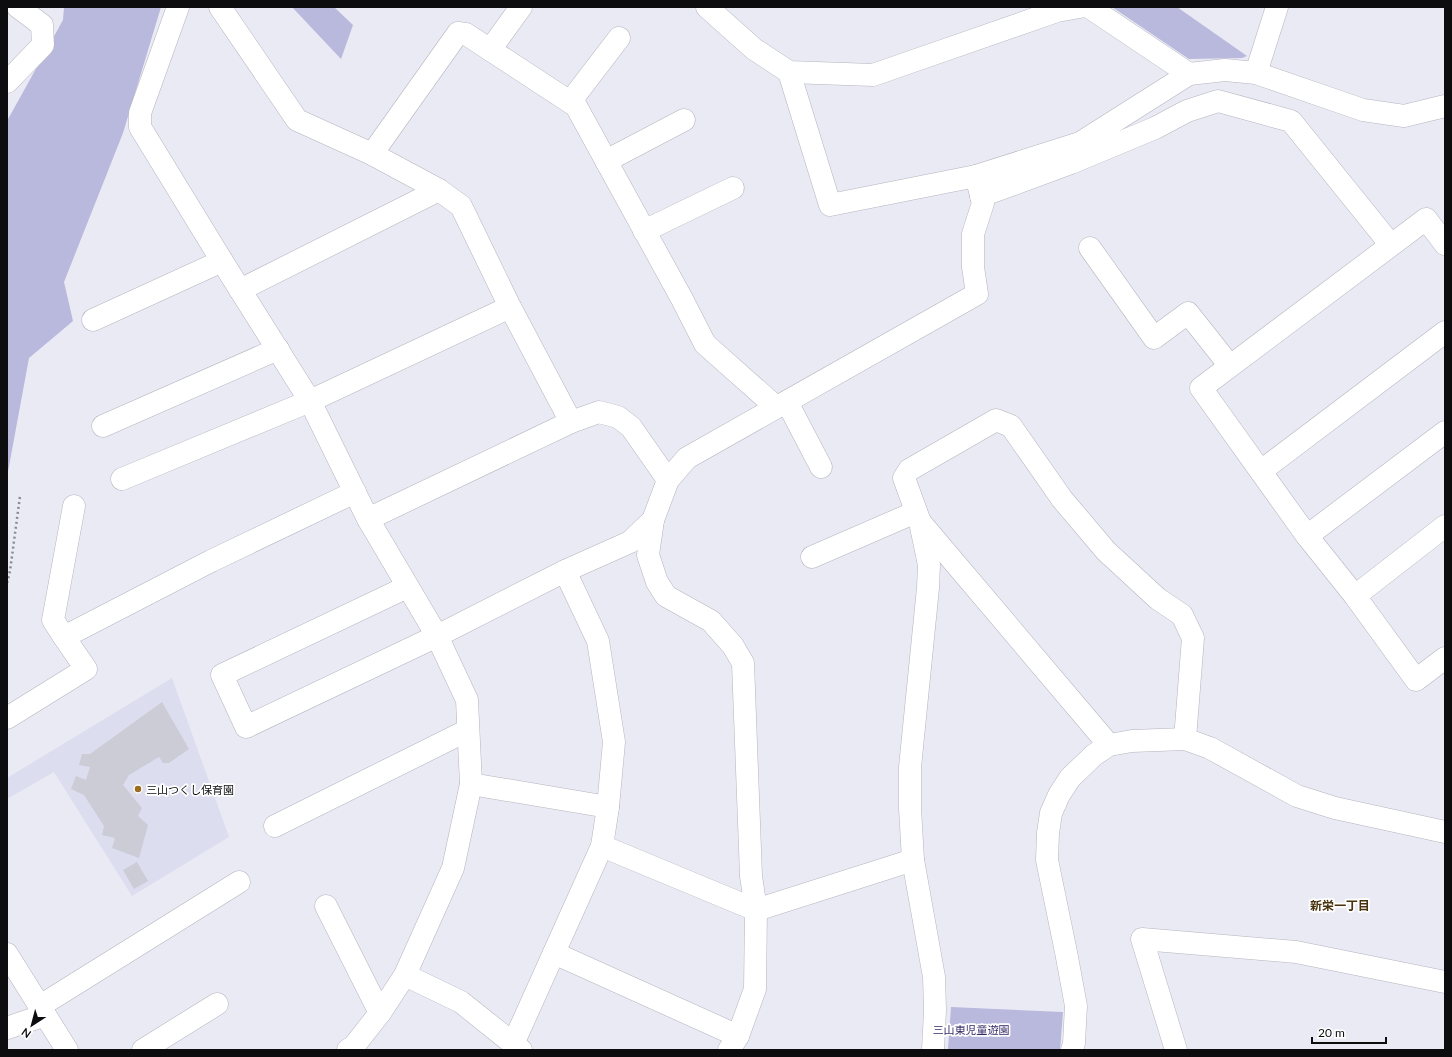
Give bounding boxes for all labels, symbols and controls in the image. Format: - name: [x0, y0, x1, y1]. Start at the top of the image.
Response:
- place label: 三山つくし保育園: [146, 783, 234, 796]
- marker: 三山つくし保育園: [133, 784, 143, 794]
- district label: 新栄一丁目: [1310, 898, 1370, 913]
- north arrow: [12, 1005, 52, 1045]
- scale bar: [1312, 1019, 1386, 1045]
- park label: 三山東児童遊園: [933, 1023, 1010, 1036]
- text: 20 m: [1318, 1025, 1345, 1040]
- text: N: [19, 1026, 33, 1041]

